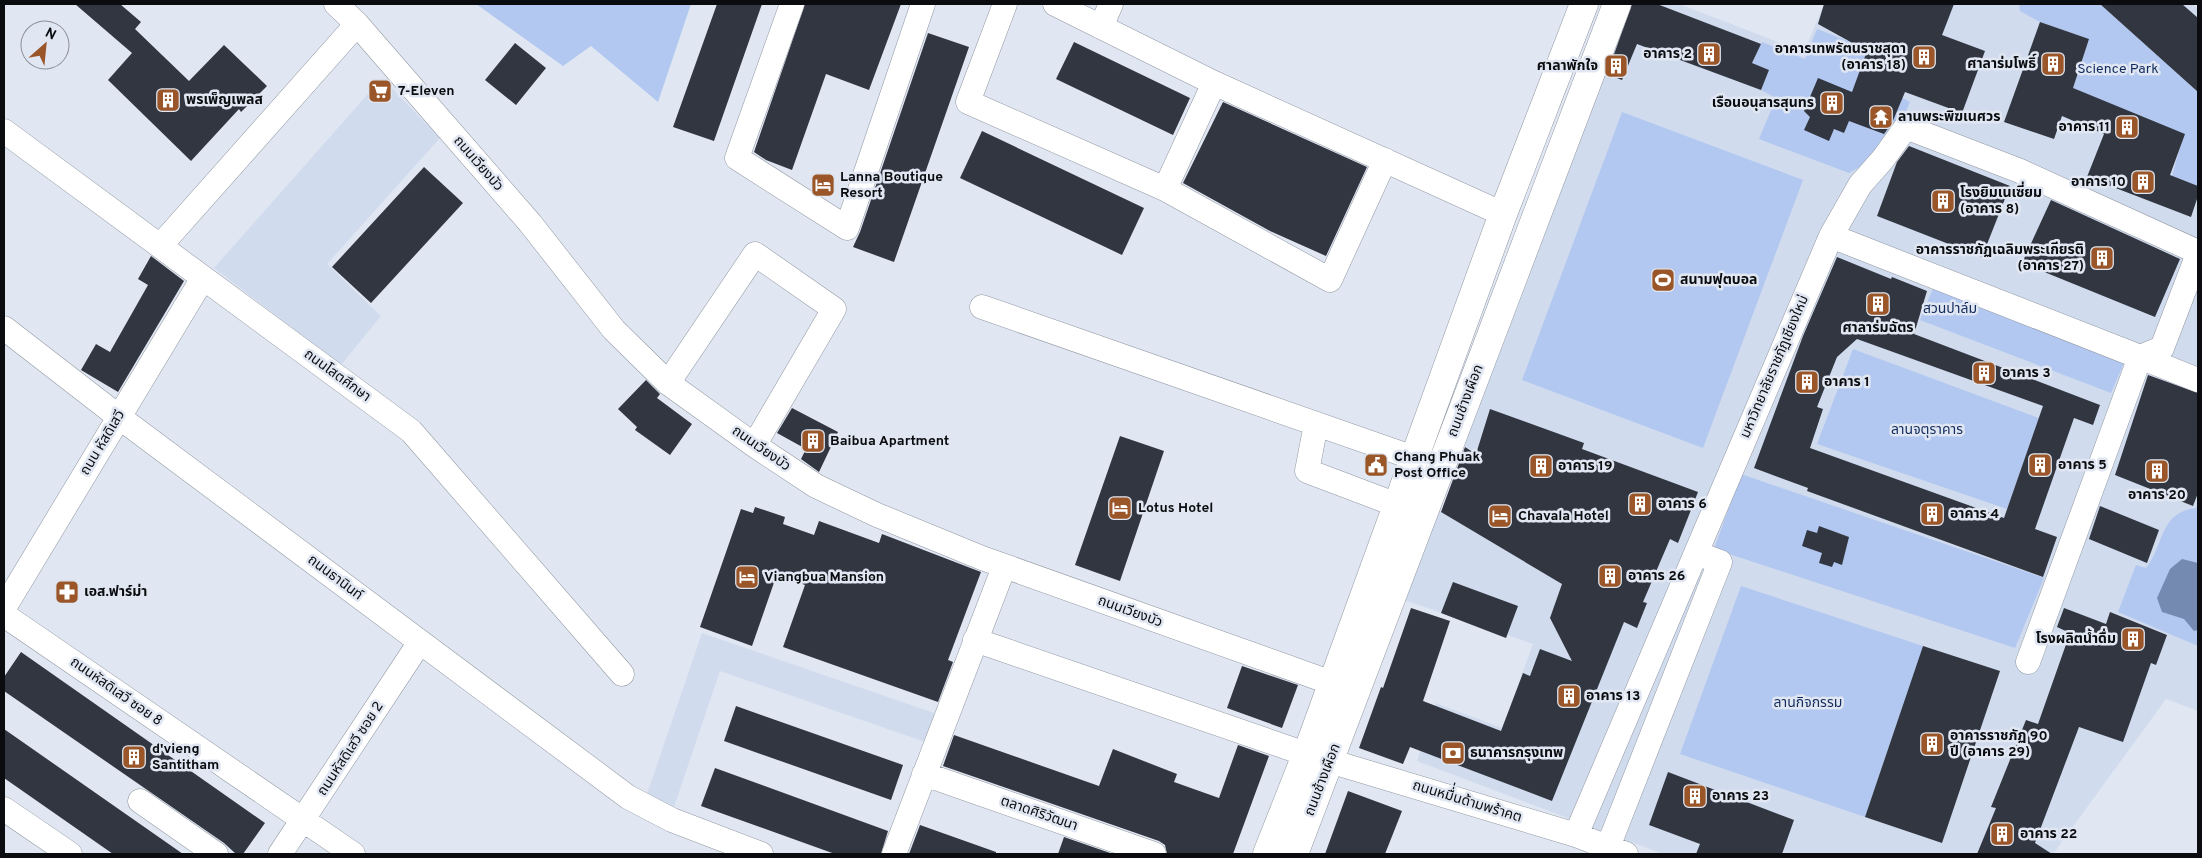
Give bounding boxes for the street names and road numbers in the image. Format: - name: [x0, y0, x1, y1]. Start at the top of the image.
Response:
- street label: ถนนเวียงบัว: [449, 133, 507, 195]
- street label: มหาวิทยาลัยราชภัฏเชียงใหม่: [1736, 293, 1813, 441]
- street label: ถนนโสตศึกษา: [300, 346, 374, 406]
- street label: ถนนช้างเผือก: [1444, 362, 1488, 440]
- street label: ถนน หัสดิเสวี: [77, 407, 129, 479]
- street label: ถนนเวียงบัว: [728, 423, 794, 475]
- street label: ถนนธานินท์: [304, 552, 366, 604]
- street label: ถนนเวียงบัว: [1095, 592, 1165, 632]
- street label: ถนนหัสดิเสวี ซอย 8: [67, 654, 165, 730]
- street label: ถนนหัสดิเสวี ซอย 2: [314, 699, 388, 799]
- street label: ถนนช้างเผือก: [1301, 741, 1345, 819]
- street label: ถนนหมื่่นด้ามพร้าคต: [1410, 770, 1526, 827]
- street label: ตลาดศิริวัฒนา: [998, 793, 1080, 835]

